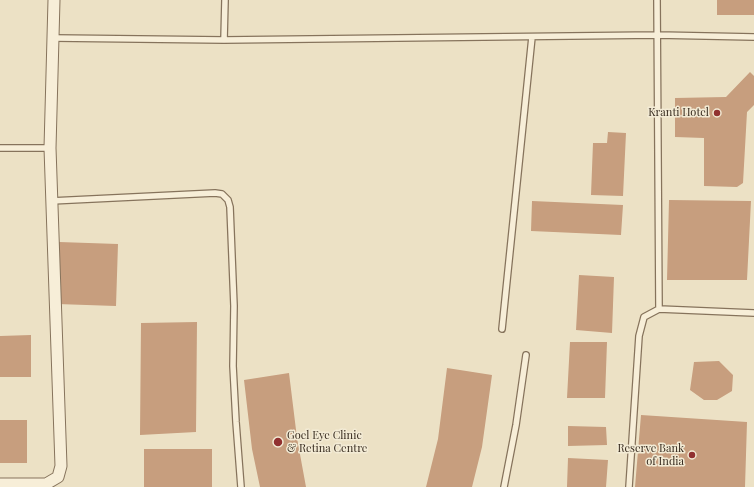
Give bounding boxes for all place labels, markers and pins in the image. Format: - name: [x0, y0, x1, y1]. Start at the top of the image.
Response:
- place label: Kranti Hotel: [648, 106, 709, 120]
- marker: Kranti Hotel: [712, 108, 722, 118]
- place label: Goel Eye Clinic & Retina Centre: [287, 429, 367, 455]
- marker: Goel Eye Clinic & Retina Centre: [272, 436, 284, 448]
- place label: Reserve Bank of India: [617, 442, 684, 468]
- marker: Reserve Bank of India: [687, 450, 697, 460]

